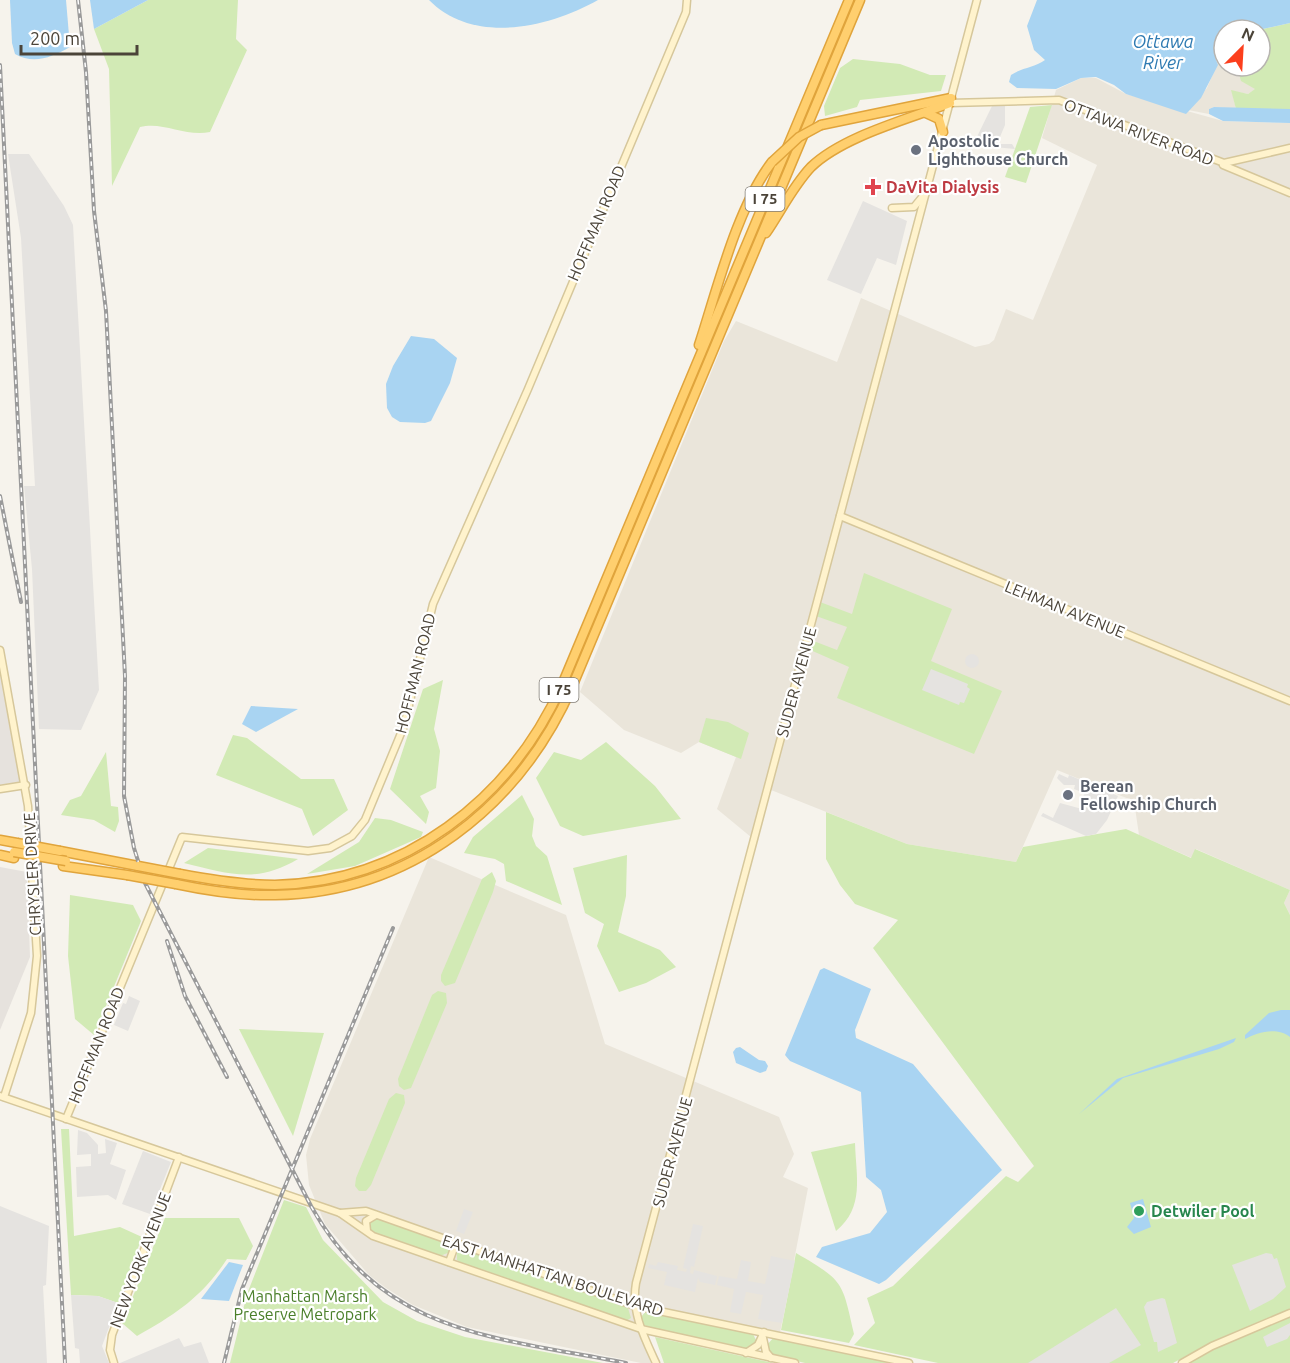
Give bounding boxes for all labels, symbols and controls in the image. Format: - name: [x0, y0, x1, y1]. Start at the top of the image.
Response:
- scale bar: [21, 18, 136, 56]
- north arrow: [1212, 18, 1272, 78]
- text: N: [1239, 24, 1257, 45]
- text: 200 m: [30, 28, 80, 48]
- water label: Ottawa River: [1132, 31, 1194, 72]
- street label: OTTAWA RIVER ROAD: [1062, 95, 1216, 169]
- place label: Apostolic Lighthouse Church: [928, 132, 1068, 168]
- marker: Apostolic Lighthouse Church: [909, 143, 923, 157]
- street label: HOFFMAN ROAD: [564, 163, 628, 283]
- marker: DaVita Dialysis: [864, 178, 882, 196]
- place label: DaVita Dialysis: [886, 178, 999, 196]
- road number: I 75: [746, 187, 784, 211]
- street label: LEHMAN AVENUE: [1002, 577, 1128, 641]
- street label: HOFFMAN ROAD: [391, 611, 439, 735]
- street label: SUDER AVENUE: [773, 625, 819, 739]
- road number: I 75: [540, 678, 578, 702]
- place label: Berean Fellowship Church: [1080, 777, 1217, 813]
- marker: Berean Fellowship Church: [1061, 788, 1075, 802]
- street label: CHRYSLER DRIVE: [20, 812, 44, 936]
- street label: HOFFMAN ROAD: [64, 984, 128, 1106]
- street label: SUDER AVENUE: [649, 1095, 695, 1209]
- street label: NEW YORK AVENUE: [106, 1190, 174, 1330]
- place label: Detwiler Pool: [1151, 1202, 1254, 1220]
- marker: Detwiler Pool: [1132, 1204, 1146, 1218]
- street label: EAST MANHATTAN BOULEVARD: [440, 1231, 666, 1319]
- park label: Manhattan Marsh Preserve Metropark: [233, 1287, 377, 1323]

